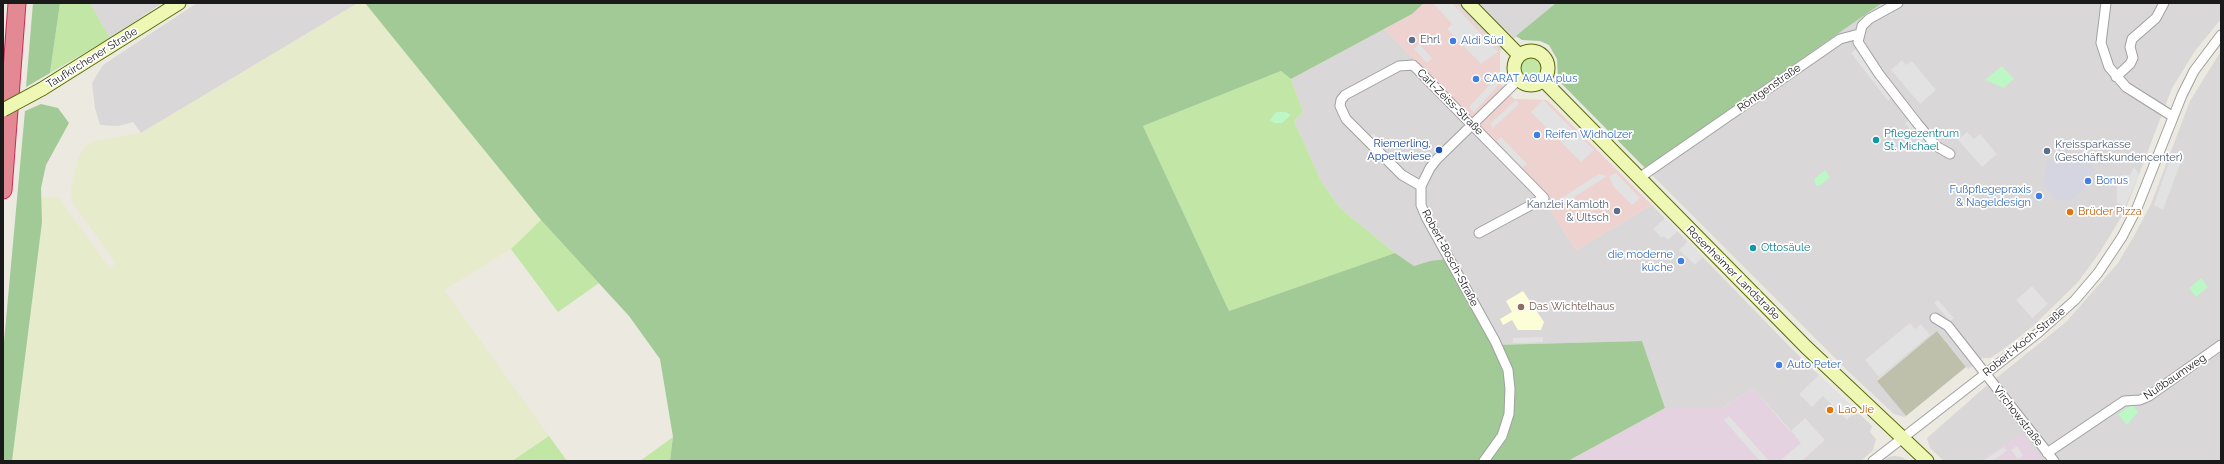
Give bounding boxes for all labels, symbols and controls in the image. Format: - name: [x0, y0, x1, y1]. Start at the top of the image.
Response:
- street label: Taufkirchener Straße: [44, 25, 140, 91]
- place label: Ehrl: [1420, 33, 1440, 47]
- place label: Aldi Süd: [1461, 34, 1504, 48]
- marker: Ehrl: [1407, 35, 1417, 45]
- marker: Aldi Süd: [1448, 36, 1458, 46]
- street label: Röntgenstraße: [1735, 61, 1803, 115]
- street label: Carl-Zeiss-Straße: [1414, 66, 1486, 138]
- place label: CARAT AQUA plus: [1484, 72, 1577, 86]
- marker: CARAT AQUA plus: [1471, 74, 1481, 84]
- place label: Pflegezentrum St. Michael: [1884, 127, 1959, 153]
- place label: Reifen Widholzer: [1545, 128, 1632, 142]
- marker: Reifen Widholzer: [1532, 130, 1542, 140]
- marker: Pflegezentrum St. Michael: [1871, 135, 1881, 145]
- place label: Riemerling, Appeltwiese: [1367, 137, 1431, 163]
- place label: Kreissparkasse (Geschäftskundencenter): [2055, 138, 2182, 164]
- marker: Riemerling, Appeltwiese: [1434, 145, 1444, 155]
- marker: Kreissparkasse (Geschäftskundencenter): [2042, 146, 2052, 156]
- place label: Bonus: [2096, 174, 2128, 188]
- marker: Bonus: [2083, 176, 2093, 186]
- place label: Fußpflegepraxis & Nageldesign: [1950, 183, 2031, 209]
- marker: Fußpflegepraxis & Nageldesign: [2034, 191, 2044, 201]
- place label: Kanzlei Kamloth & Ultsch: [1527, 198, 1609, 224]
- place label: Brüder Pizza: [2078, 205, 2142, 219]
- marker: Kanzlei Kamloth & Ultsch: [1612, 206, 1622, 216]
- street label: Robert-Bosch-Straße: [1419, 207, 1481, 309]
- marker: Brüder Pizza: [2065, 207, 2075, 217]
- street label: Rosenheimer Landstraße: [1683, 223, 1783, 323]
- place label: Ottosäule: [1761, 241, 1810, 255]
- marker: Ottosäule: [1748, 243, 1758, 253]
- place label: die moderne küche: [1608, 248, 1673, 274]
- marker: die moderne küche: [1676, 256, 1686, 266]
- place label: Das Wichtelhaus: [1529, 300, 1615, 314]
- marker: Das Wichtelhaus: [1516, 302, 1526, 312]
- street label: Robert-Koch-Straße: [1980, 305, 2068, 379]
- street label: Nußbaumweg: [2141, 351, 2209, 403]
- place label: Auto Peter: [1787, 358, 1841, 372]
- marker: Auto Peter: [1774, 360, 1784, 370]
- street label: Virchowstraße: [1990, 383, 2046, 449]
- place label: Lao Jie: [1838, 403, 1874, 417]
- marker: Lao Jie: [1825, 405, 1835, 415]

